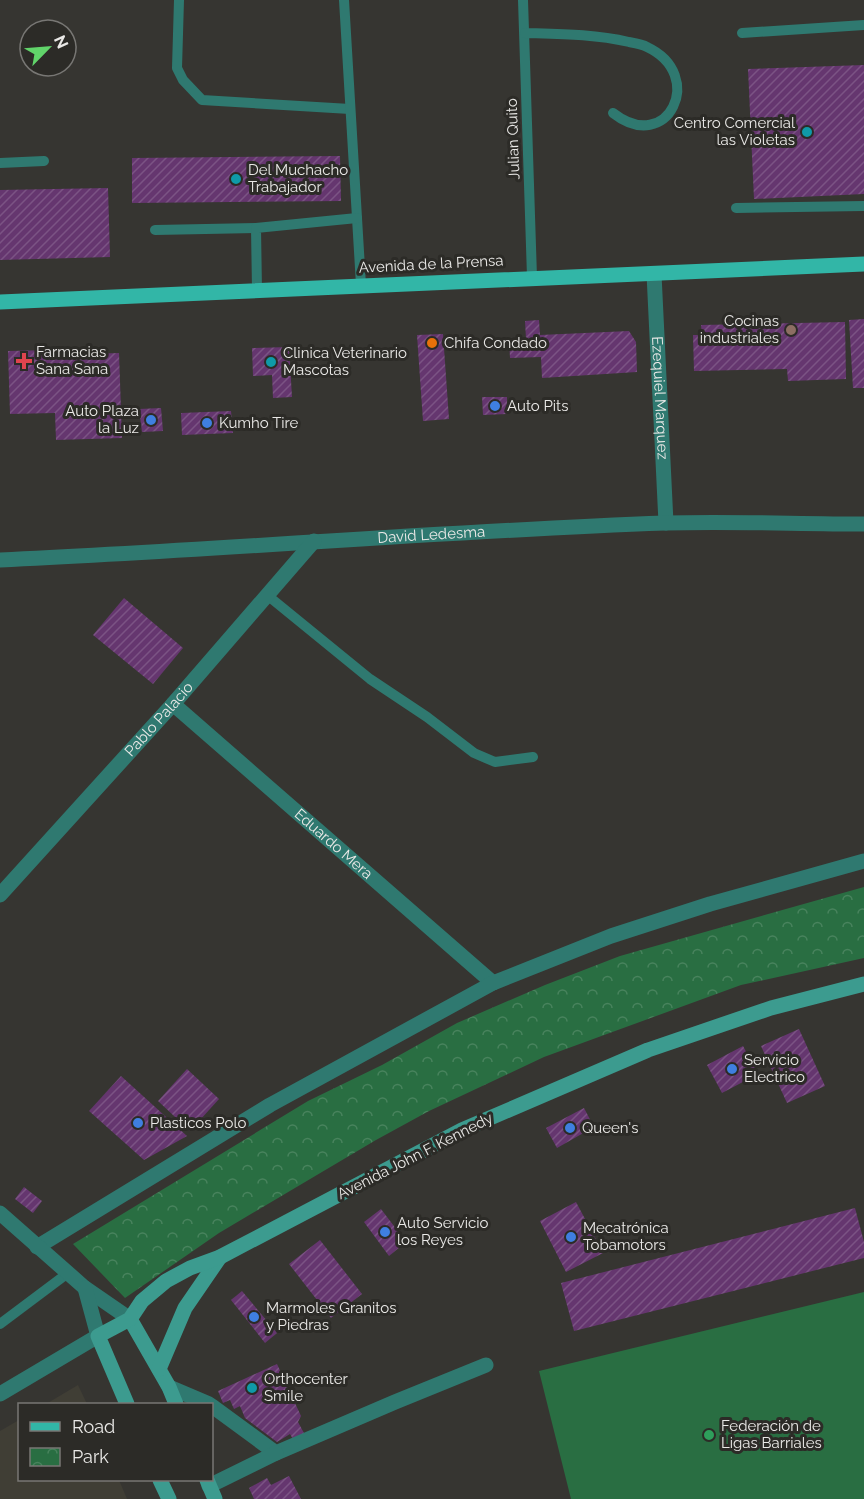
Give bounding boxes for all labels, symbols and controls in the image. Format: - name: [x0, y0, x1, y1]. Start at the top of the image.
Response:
- north arrow: [18, 18, 78, 78]
- text: N: [50, 32, 72, 51]
- street label: Julian Quito: [503, 98, 523, 180]
- place label: Centro Comercial las Violetas: [674, 114, 796, 149]
- marker: Centro Comercial las Violetas: [800, 125, 814, 139]
- place label: Del Muchacho Trabajador: [248, 161, 348, 196]
- marker: Del Muchacho Trabajador: [229, 172, 243, 186]
- street label: Avenida de la Prensa: [358, 251, 504, 277]
- place label: Cocinas industriales: [700, 312, 779, 347]
- marker: Cocinas industriales: [784, 323, 798, 337]
- place label: Chifa Condado: [444, 334, 547, 352]
- marker: Chifa Condado: [425, 336, 439, 350]
- street label: Ezequiel Marquez: [648, 336, 672, 460]
- place label: Farmacias Sana Sana: [36, 343, 108, 378]
- place label: Clinica Veterinario Mascotas: [283, 344, 407, 379]
- marker: Farmacias Sana Sana: [17, 354, 31, 368]
- marker: Clinica Veterinario Mascotas: [264, 355, 278, 369]
- place label: Auto Pits: [507, 397, 568, 415]
- marker: Auto Pits: [488, 399, 502, 413]
- place label: Auto Plaza la Luz: [65, 402, 139, 437]
- marker: Auto Plaza la Luz: [144, 413, 158, 427]
- place label: Kumho Tire: [219, 414, 299, 432]
- marker: Kumho Tire: [200, 416, 214, 430]
- street label: David Ledesma: [377, 523, 486, 547]
- street label: Pablo Palacio: [121, 678, 197, 760]
- street label: Eduardo Mera: [291, 805, 376, 883]
- place label: Servicio Electrico: [744, 1051, 805, 1086]
- marker: Servicio Electrico: [725, 1062, 739, 1076]
- street label: Avenida John F. Kennedy: [334, 1109, 496, 1203]
- place label: Plasticos Polo: [150, 1114, 246, 1132]
- marker: Plasticos Polo: [131, 1116, 145, 1130]
- place label: Queen's: [582, 1119, 638, 1137]
- marker: Queen's: [563, 1121, 577, 1135]
- place label: Auto Servicio los Reyes: [397, 1214, 488, 1249]
- place label: Mecatrónica Tobamotors: [583, 1219, 669, 1254]
- marker: Auto Servicio los Reyes: [378, 1225, 392, 1239]
- marker: Mecatrónica Tobamotors: [564, 1230, 578, 1244]
- place label: Marmoles Granitos y Piedras: [266, 1299, 396, 1334]
- marker: Marmoles Granitos y Piedras: [247, 1310, 261, 1324]
- place label: Orthocenter Smile: [264, 1370, 349, 1405]
- marker: Orthocenter Smile: [245, 1381, 259, 1395]
- legend: [18, 1403, 213, 1481]
- text: Road: [72, 1416, 115, 1437]
- place label: Federación de Ligas Barriales: [721, 1417, 822, 1452]
- marker: Federación de Ligas Barriales: [702, 1428, 716, 1442]
- text: Park: [72, 1446, 109, 1467]

